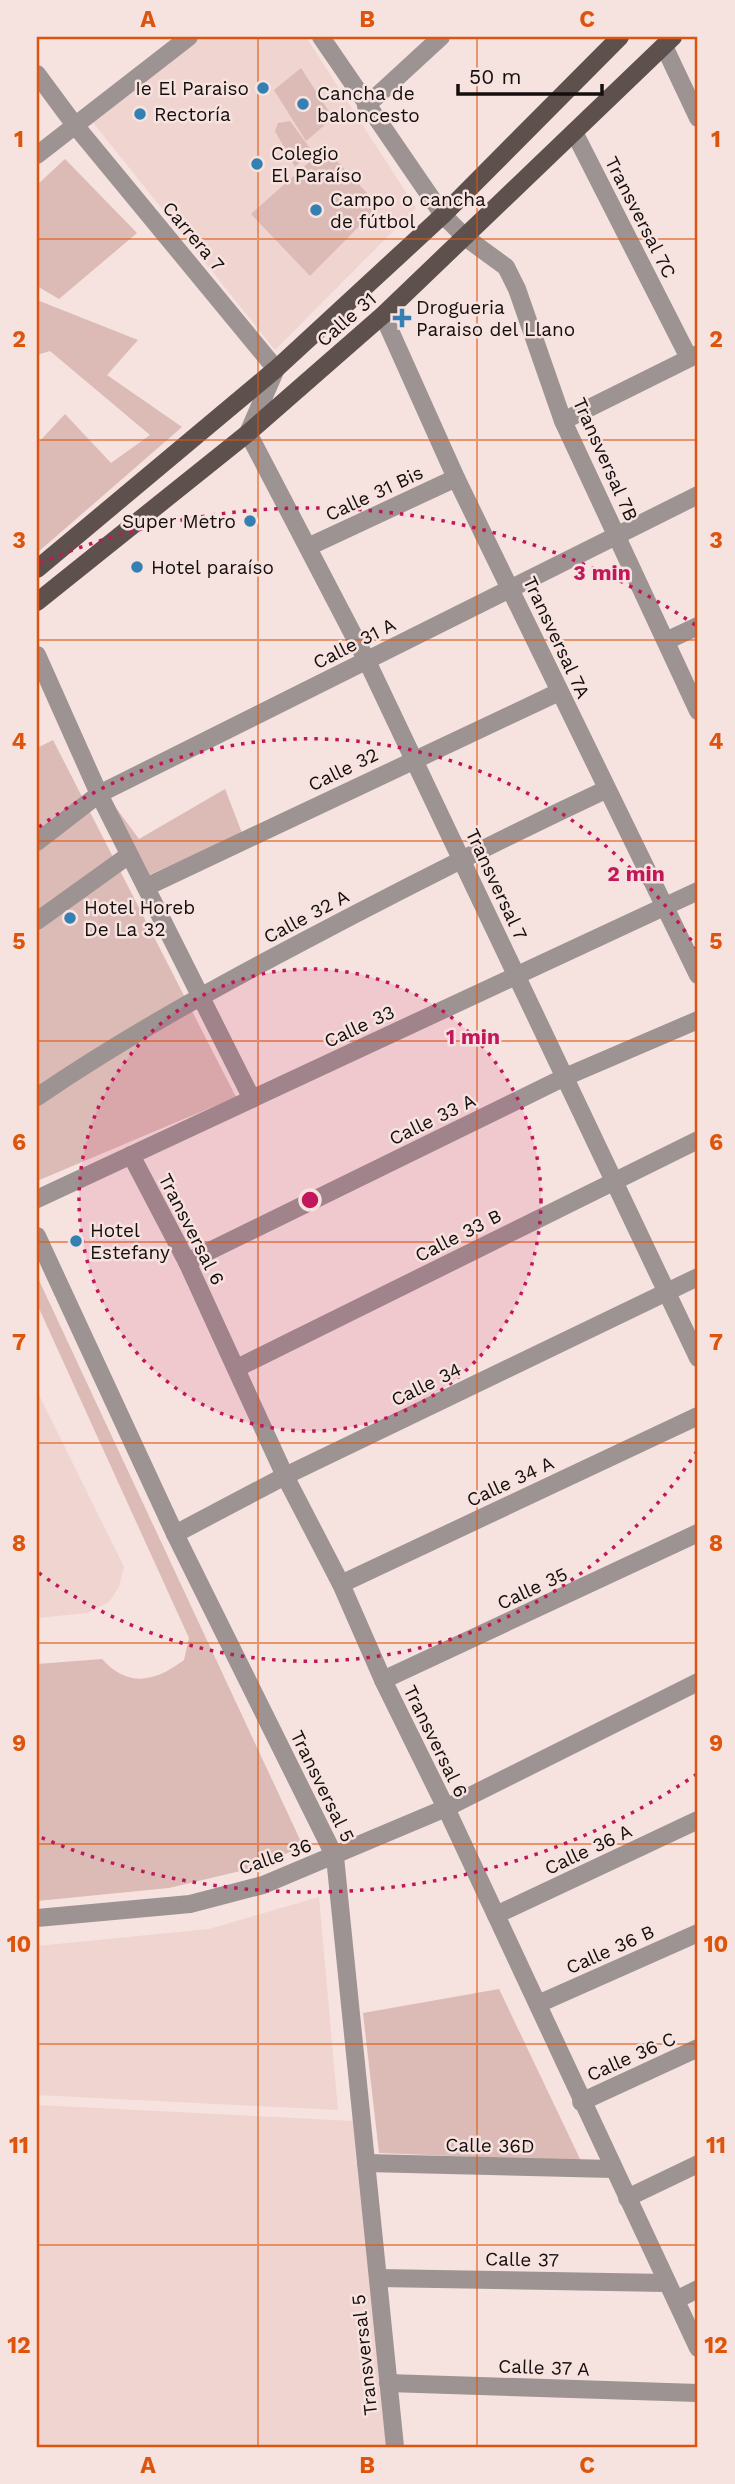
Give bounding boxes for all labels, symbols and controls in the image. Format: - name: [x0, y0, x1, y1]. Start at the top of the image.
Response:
- text: A: [140, 6, 156, 33]
- text: B: [359, 6, 375, 33]
- text: C: [579, 6, 595, 33]
- scale bar: [458, 52, 602, 96]
- text: 50 m: [469, 64, 521, 89]
- place label: Ie El Paraiso: [135, 77, 249, 100]
- marker: Ie El Paraiso: [255, 80, 271, 96]
- place label: Cancha de baloncesto: [317, 82, 420, 127]
- marker: Cancha de baloncesto: [295, 96, 311, 112]
- place label: Rectoría: [154, 103, 231, 126]
- marker: Rectoría: [132, 106, 148, 122]
- text: 1: [14, 126, 24, 153]
- text: 1: [711, 126, 721, 153]
- place label: Colegio El Paraíso: [271, 142, 362, 187]
- street label: Transversal 7C: [600, 153, 681, 282]
- marker: Colegio El Paraíso: [249, 156, 265, 172]
- place label: Campo o cancha de fútbol: [330, 188, 486, 233]
- street label: Carrera 7: [158, 197, 229, 276]
- marker: Campo o cancha de fútbol: [308, 202, 324, 218]
- street label: Calle 31: [312, 287, 381, 351]
- place label: Drogueria Paraiso del Llano: [416, 296, 575, 341]
- marker: Drogueria Paraiso del Llano: [394, 310, 410, 326]
- text: 2: [12, 326, 26, 353]
- text: 2: [709, 326, 723, 353]
- street label: Transversal 7B: [568, 394, 643, 525]
- street label: Calle 31 Bis: [322, 461, 427, 526]
- place label: Super Metro: [122, 510, 236, 533]
- marker: Super Metro: [242, 513, 258, 529]
- text: 3: [12, 527, 26, 554]
- text: 3: [709, 527, 723, 554]
- place label: Hotel paraíso: [151, 556, 274, 579]
- marker: Hotel paraíso: [129, 559, 145, 575]
- text: 3 min: [573, 560, 631, 585]
- street label: Transversal 7A: [518, 573, 595, 702]
- street label: Calle 31 A: [309, 613, 400, 674]
- text: 4: [12, 728, 27, 755]
- text: 4: [709, 728, 724, 755]
- street label: Calle 32: [304, 743, 382, 796]
- street label: Transversal 7: [461, 825, 532, 944]
- text: 2 min: [607, 861, 665, 886]
- street label: Calle 32 A: [260, 884, 353, 948]
- place label: Hotel Horeb De La 32: [84, 896, 195, 941]
- marker: Hotel Horeb De La 32: [62, 910, 78, 926]
- text: 5: [12, 928, 26, 955]
- text: 5: [709, 928, 723, 955]
- street label: Calle 33: [320, 1000, 398, 1053]
- text: 1 min: [446, 1024, 500, 1049]
- street label: Calle 33 A: [385, 1088, 480, 1150]
- text: 6: [12, 1129, 26, 1156]
- text: 6: [709, 1129, 723, 1156]
- street label: Transversal 6: [154, 1170, 230, 1289]
- centre of rings: [298, 1188, 322, 1212]
- street label: Calle 33 B: [411, 1204, 505, 1267]
- place label: Hotel Estefany: [90, 1219, 170, 1264]
- marker: Hotel Estefany: [68, 1233, 84, 1249]
- text: 7: [12, 1329, 26, 1356]
- text: 7: [709, 1329, 723, 1356]
- street label: Calle 34: [387, 1358, 465, 1411]
- street label: Calle 34 A: [463, 1451, 558, 1512]
- text: 8: [12, 1530, 26, 1557]
- text: 8: [709, 1530, 723, 1557]
- street label: Calle 35: [493, 1562, 571, 1615]
- street label: Transversal 6: [398, 1681, 473, 1801]
- street label: Transversal 5: [286, 1727, 360, 1846]
- text: 9: [12, 1730, 26, 1757]
- text: 9: [709, 1730, 723, 1757]
- street label: Calle 36 A: [541, 1819, 636, 1880]
- street label: Calle 36: [236, 1833, 315, 1880]
- street label: Calle 36 B: [562, 1920, 658, 1979]
- text: 10: [7, 1931, 31, 1958]
- text: 10: [704, 1931, 728, 1958]
- street label: Calle 36 C: [583, 2027, 679, 2086]
- text: 11: [9, 2132, 29, 2159]
- text: 11: [706, 2132, 726, 2159]
- street label: Calle 36D: [445, 2133, 535, 2158]
- street label: Calle 37: [485, 2247, 559, 2272]
- street label: Transversal 5: [347, 2293, 382, 2417]
- text: 12: [7, 2332, 31, 2359]
- text: 12: [704, 2332, 728, 2359]
- street label: Calle 37 A: [498, 2354, 591, 2381]
- text: A: [140, 2452, 156, 2479]
- text: B: [359, 2452, 375, 2479]
- text: C: [579, 2452, 595, 2479]

